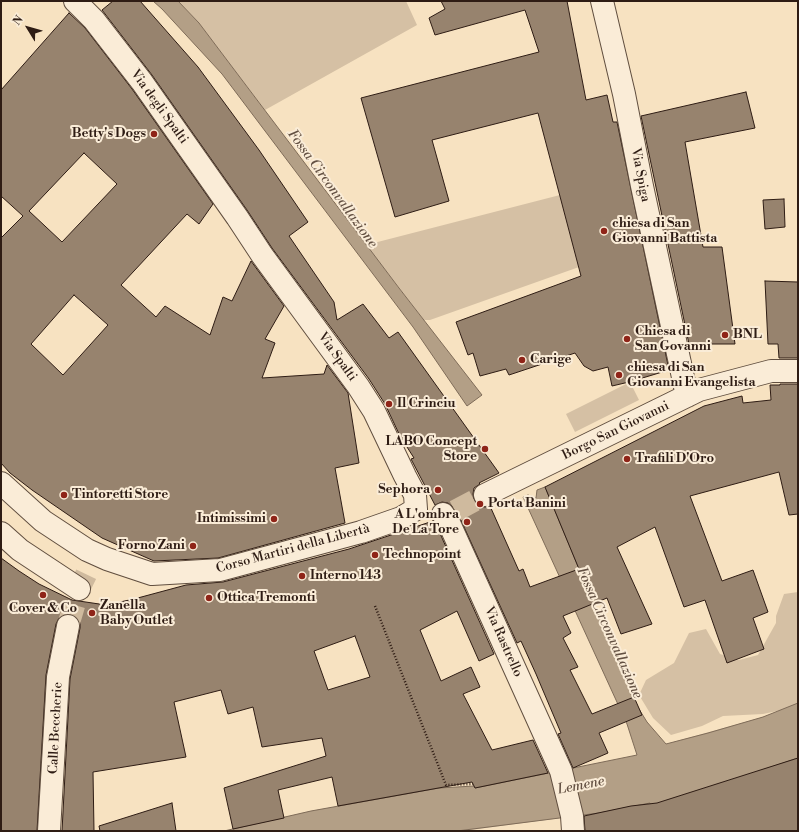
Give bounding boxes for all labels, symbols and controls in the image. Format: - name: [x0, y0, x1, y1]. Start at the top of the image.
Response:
- north arrow: [8, 8, 48, 48]
- text: N: [10, 13, 27, 28]
- street label: Via degli Spalti: [127, 67, 191, 147]
- place label: Betty's Dogs: [72, 126, 146, 142]
- water label: Fossa Circonvallazione: [283, 127, 381, 251]
- marker: Betty's Dogs: [149, 129, 159, 139]
- street label: Via Spiga: [627, 147, 653, 203]
- place label: chiesa di San Giovanni Battista: [612, 216, 717, 247]
- marker: chiesa di San Giovanni Battista: [599, 226, 609, 236]
- place label: Chiesa di San Govanni: [635, 324, 711, 355]
- place label: BNL: [733, 327, 762, 343]
- street label: Via Spalti: [314, 330, 360, 384]
- marker: BNL: [720, 330, 730, 340]
- marker: Chiesa di San Govanni: [622, 334, 632, 344]
- place label: Carige: [530, 352, 572, 368]
- marker: Carige: [517, 355, 527, 365]
- place label: chiesa di San Giovanni Evangelista: [627, 360, 756, 391]
- marker: chiesa di San Giovanni Evangelista: [614, 370, 624, 380]
- place label: Il Crinciu: [397, 396, 455, 412]
- street label: Borgo San Giovanni: [560, 398, 672, 464]
- marker: Il Crinciu: [384, 399, 394, 409]
- place label: LABO Concept Store: [386, 434, 477, 465]
- marker: LABO Concept Store: [480, 444, 490, 454]
- place label: Trafili D'Oro: [635, 451, 714, 467]
- marker: Trafili D'Oro: [622, 454, 632, 464]
- place label: Sephora: [378, 482, 430, 498]
- marker: Sephora: [433, 485, 443, 495]
- place label: Tintoretti Store: [72, 487, 168, 503]
- marker: Tintoretti Store: [59, 490, 69, 500]
- place label: Porta Banini: [488, 496, 566, 512]
- marker: Porta Banini: [475, 499, 485, 509]
- place label: A L'ombra De La Tore: [392, 507, 459, 538]
- place label: Intimissimi: [197, 511, 266, 527]
- marker: Intimissimi: [269, 514, 279, 524]
- marker: A L'ombra De La Tore: [462, 517, 472, 527]
- street label: Corso Martiri della Libertà: [214, 521, 372, 577]
- place label: Forno Zani: [118, 538, 185, 554]
- marker: Forno Zani: [188, 541, 198, 551]
- place label: Technopoint: [383, 547, 461, 563]
- marker: Technopoint: [370, 550, 380, 560]
- water label: Fossa Circonvallazione: [572, 565, 646, 701]
- place label: Interno 143: [310, 568, 381, 584]
- marker: Interno 143: [297, 571, 307, 581]
- marker: Cover & Co: [38, 590, 48, 600]
- place label: Ottica Tremonti: [217, 590, 315, 606]
- marker: Ottica Tremonti: [204, 593, 214, 603]
- place label: Zanella Baby Outlet: [100, 598, 173, 629]
- place label: Cover & Co: [9, 601, 77, 617]
- street label: Via Rastrello: [481, 604, 525, 680]
- marker: Zanella Baby Outlet: [87, 608, 97, 618]
- street label: Calle Beccherie: [46, 682, 66, 774]
- water label: Lemene: [556, 773, 606, 799]

